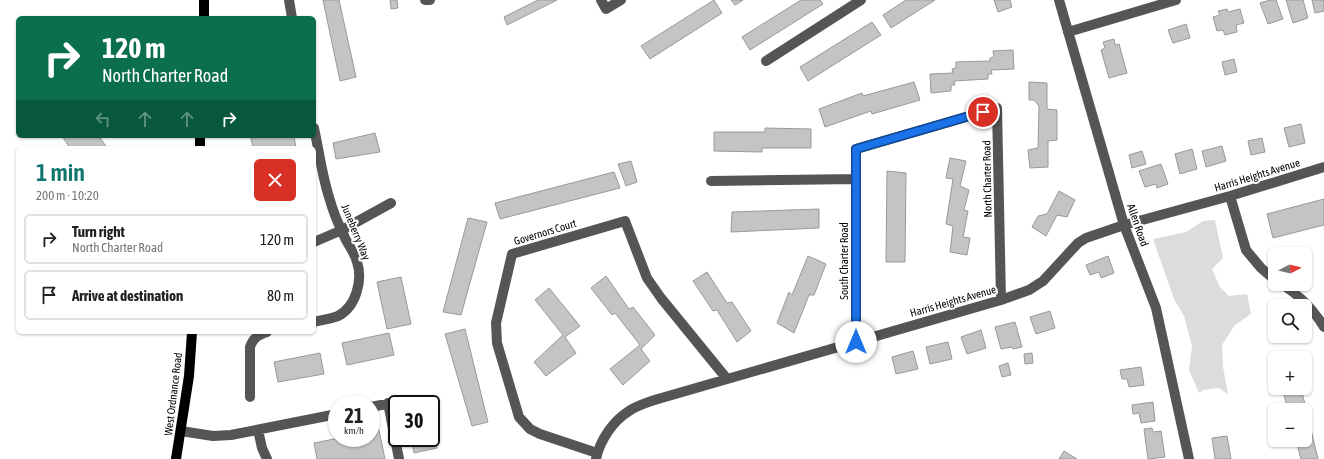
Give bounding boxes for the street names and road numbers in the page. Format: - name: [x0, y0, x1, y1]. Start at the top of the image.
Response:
- street label: North Charter Road: [980, 140, 994, 218]
- street label: Harris Heights Avenue: [1213, 156, 1301, 194]
- street label: Juneberry Way: [339, 202, 373, 262]
- street label: Allen Road: [1125, 202, 1151, 248]
- street label: Governors Court: [512, 217, 578, 247]
- street label: South Charter Road: [838, 222, 850, 300]
- street label: Harris Heights Avenue: [909, 283, 997, 319]
- street label: West Ordnance Road: [162, 352, 184, 436]

